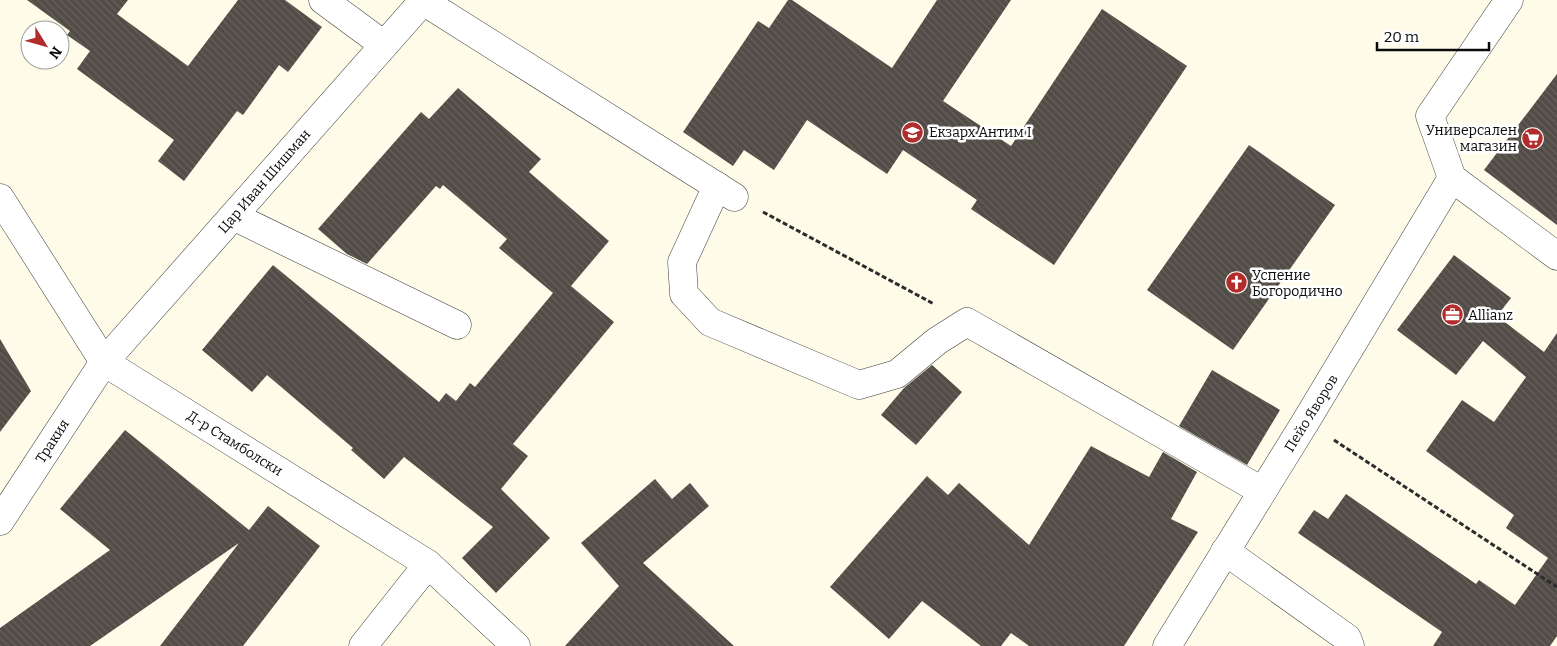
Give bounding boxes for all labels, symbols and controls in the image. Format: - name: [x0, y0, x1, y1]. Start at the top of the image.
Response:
- north arrow: [20, 20, 70, 70]
- scale bar: [1377, 20, 1490, 52]
- text: 20 m: [1384, 28, 1420, 46]
- text: N: [45, 43, 65, 62]
- school or university icon: Екзарх Антим I: [901, 120, 925, 144]
- place label: Универсален магазин: [1426, 122, 1517, 155]
- place label: Екзарх Антим I: [929, 124, 1032, 141]
- street label: Цар Иван Шишман: [215, 126, 314, 237]
- supermarket icon: Универсален магазин: [1521, 126, 1545, 150]
- place label: Успение Богородично: [1252, 267, 1343, 300]
- church icon: Успение Богородично: [1224, 271, 1248, 295]
- office icon: Allianz: [1440, 303, 1464, 327]
- place label: Allianz: [1468, 307, 1513, 324]
- street label: Пейо Яворов: [1281, 371, 1342, 455]
- street label: Д-р Стамболски: [184, 407, 286, 480]
- street label: Тракия: [32, 416, 73, 466]

